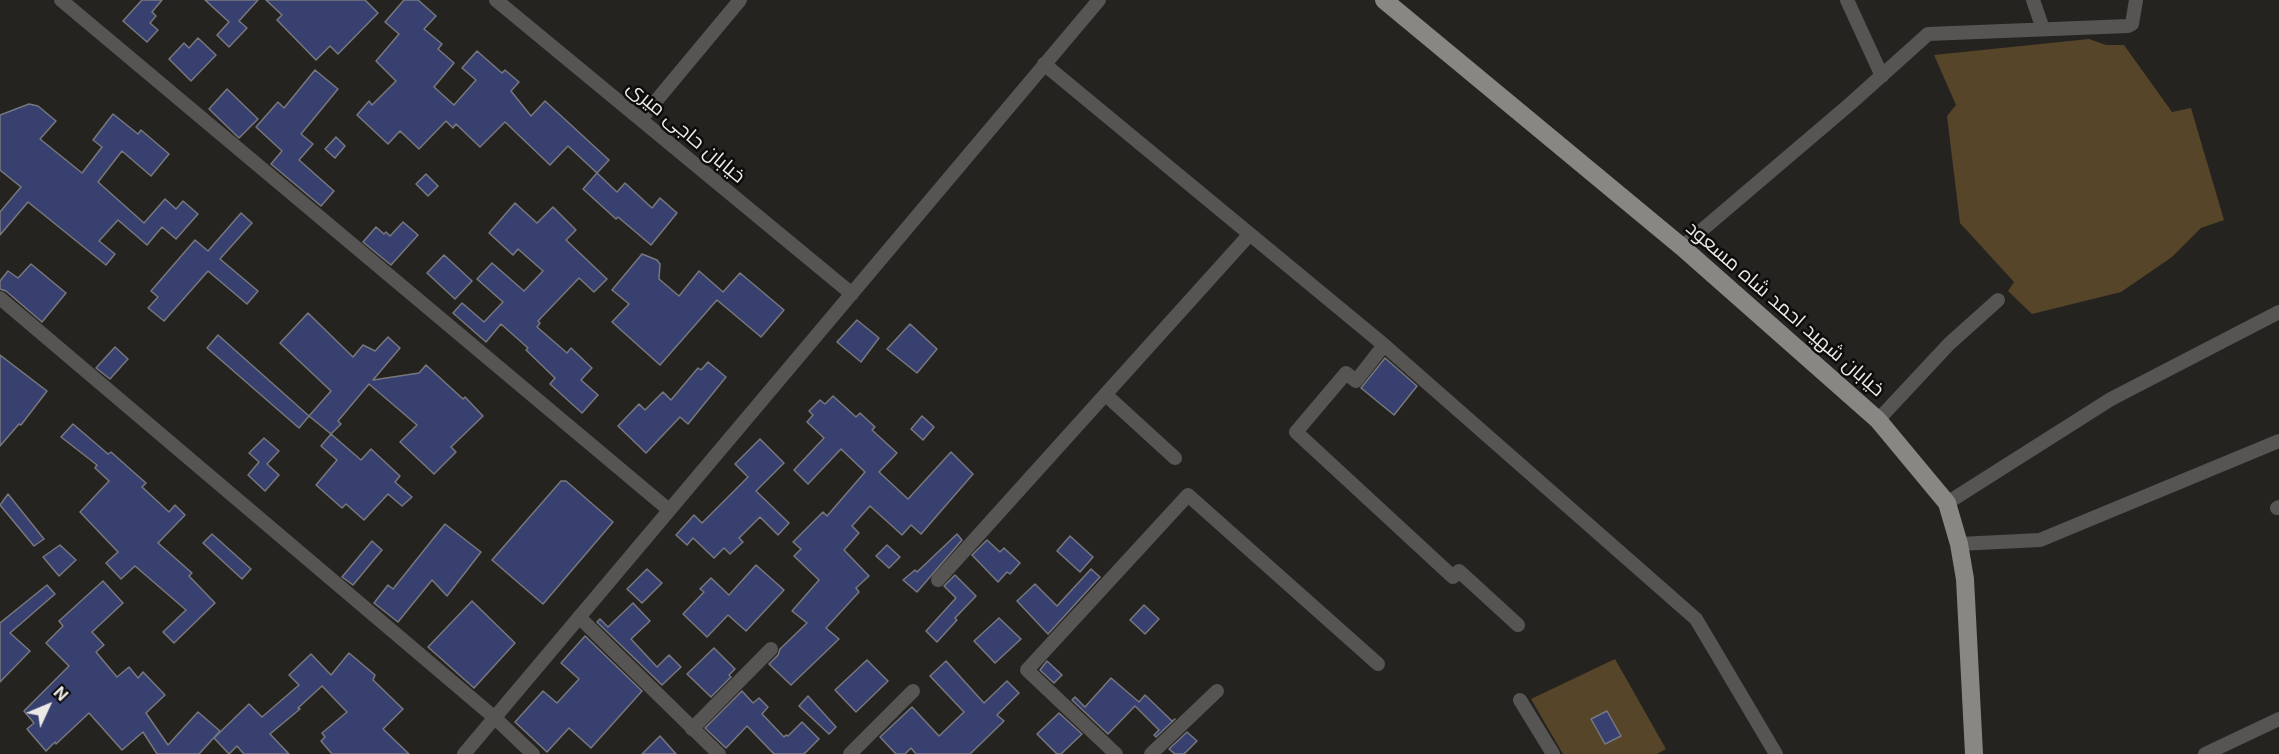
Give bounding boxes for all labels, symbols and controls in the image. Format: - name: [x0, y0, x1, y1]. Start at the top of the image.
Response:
- street label: خیابان حاجی میری: [622, 76, 750, 188]
- street label: خیابان شهید احمد شاه مسعود: [1681, 216, 1889, 402]
- north arrow: [18, 676, 78, 736]
- text: N: [50, 682, 72, 705]

